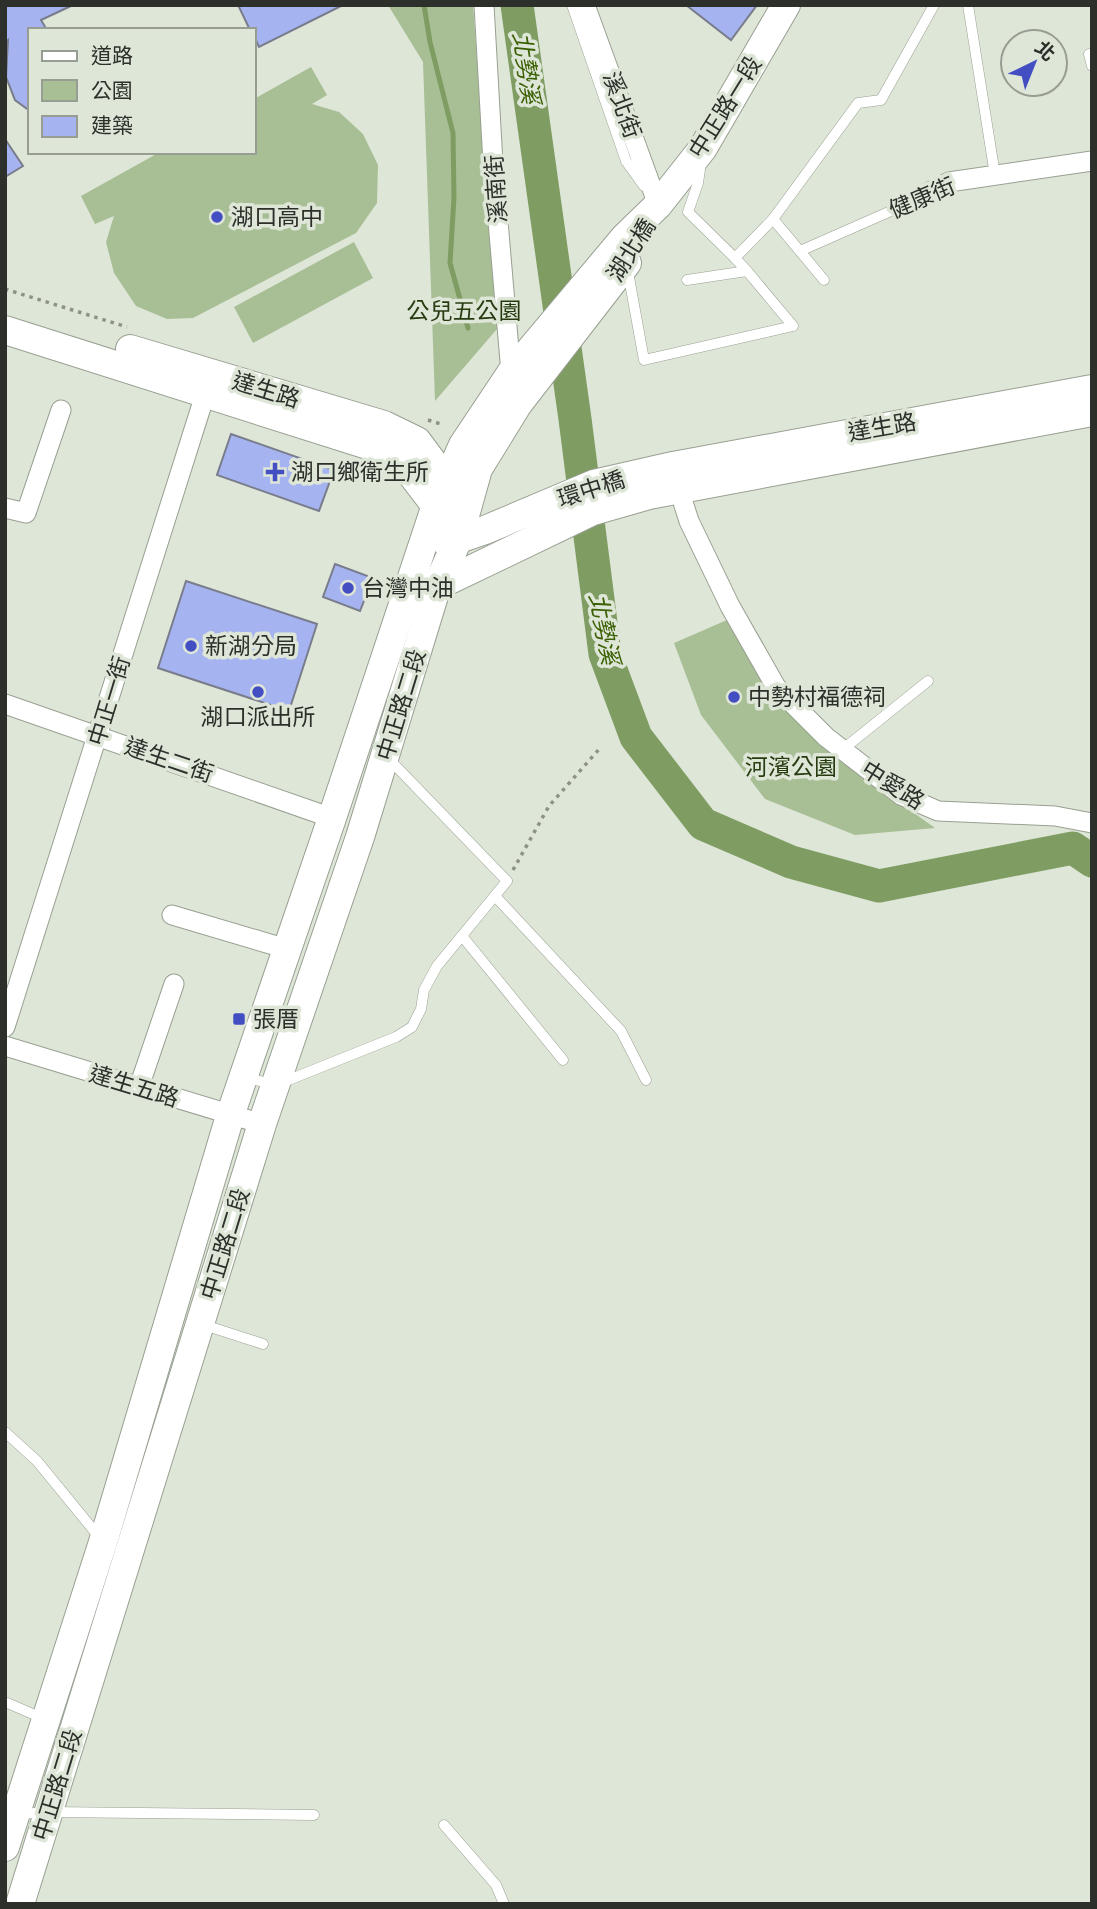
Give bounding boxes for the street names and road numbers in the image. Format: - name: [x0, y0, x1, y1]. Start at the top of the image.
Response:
- street label: 中正路一段: [681, 50, 769, 164]
- street label: 溪北街: [595, 67, 649, 143]
- street label: 溪南街: [478, 153, 514, 225]
- street label: 健康街: [884, 170, 960, 226]
- street label: 湖北橋: [599, 212, 663, 288]
- street label: 達生路: [228, 365, 304, 415]
- street label: 達生路: [845, 405, 919, 449]
- street label: 環中橋: [553, 463, 629, 515]
- street label: 中正路二段: [369, 645, 433, 765]
- street label: 中正一街: [80, 652, 138, 750]
- street label: 達生二街: [120, 730, 218, 790]
- street label: 中愛路: [855, 753, 931, 817]
- street label: 達生五路: [85, 1057, 183, 1115]
- street label: 中正路二段: [193, 1184, 257, 1304]
- street label: 中正路二段: [25, 1725, 89, 1845]

